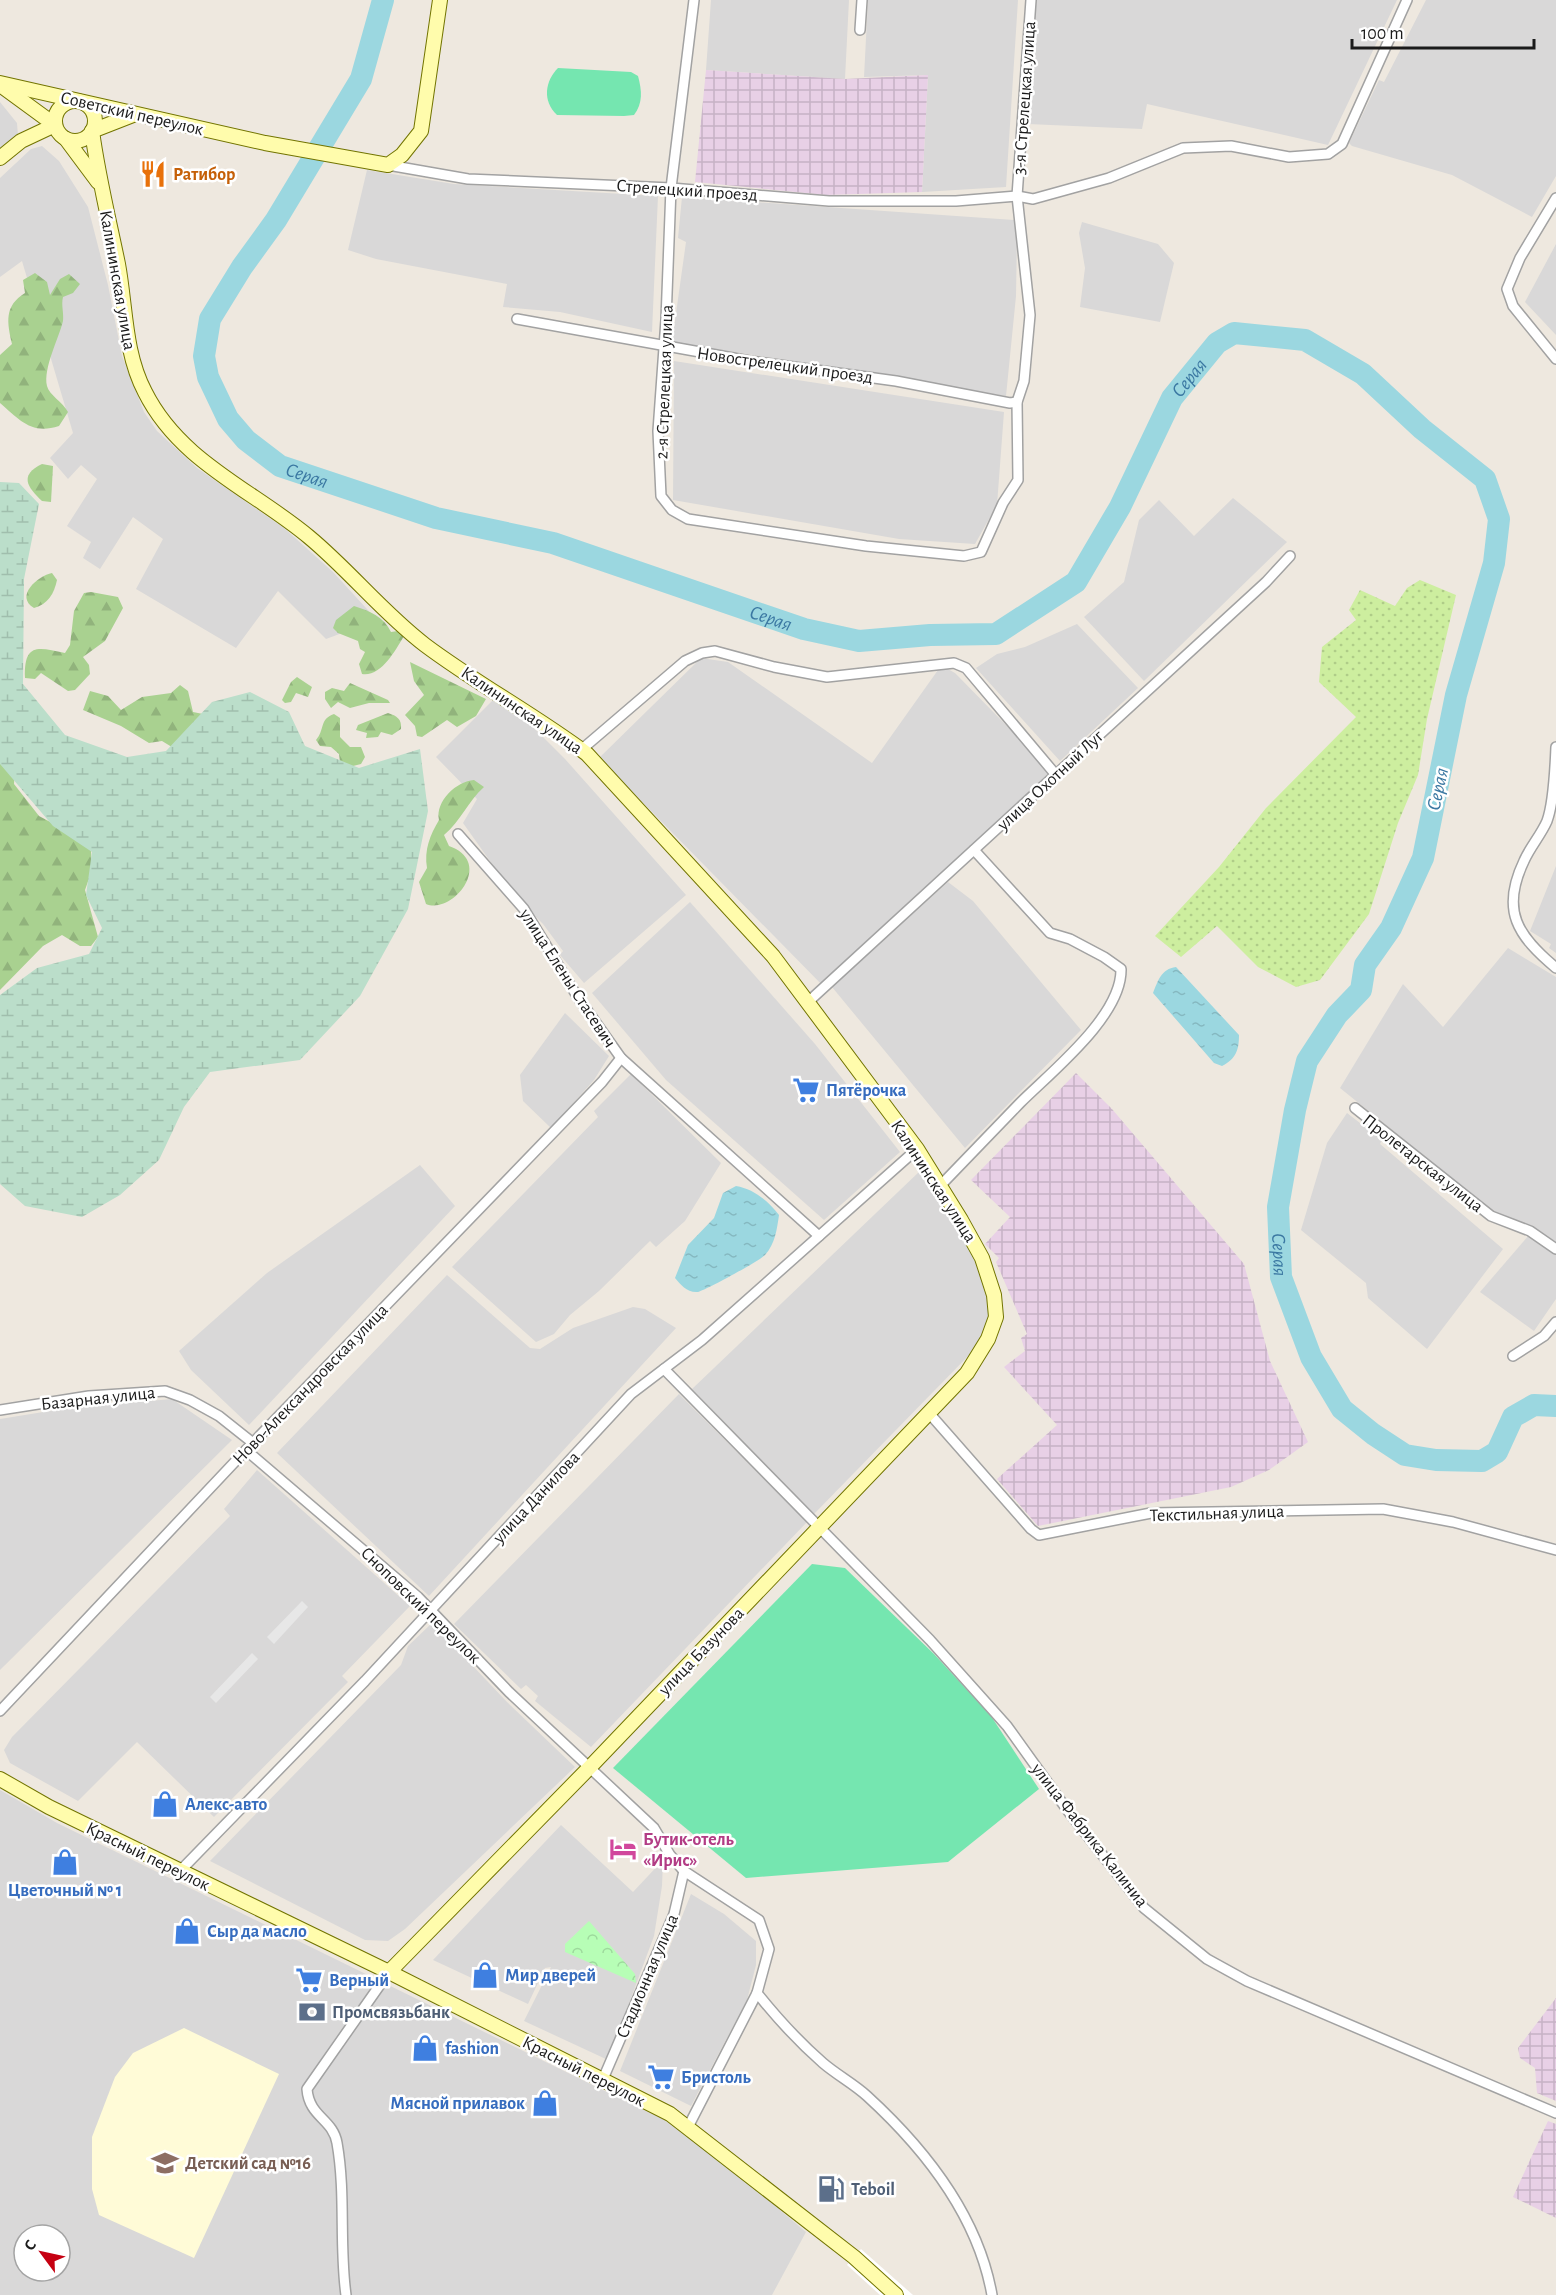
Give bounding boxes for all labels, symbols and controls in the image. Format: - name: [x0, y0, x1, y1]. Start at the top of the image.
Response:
- scale bar: [1352, 12, 1534, 50]
- street label: 3-я Стрелецкая улица: [1011, 21, 1039, 176]
- text: 100 m: [1361, 25, 1404, 43]
- street label: Советский переулок: [59, 89, 206, 139]
- restaurant icon: Ратибор: [138, 159, 168, 189]
- place label: Ратибор: [173, 166, 235, 184]
- street label: Стрелецкий проезд: [616, 177, 758, 205]
- street label: Калининская улица: [96, 209, 138, 352]
- street label: 2-я Стрелецкая улица: [653, 304, 677, 460]
- street label: Новострелецкий проезд: [696, 345, 874, 387]
- water label: Серая: [1168, 355, 1211, 401]
- water label: Серая: [283, 460, 330, 492]
- water label: Серая: [747, 602, 794, 635]
- street label: Калининская улица: [458, 664, 585, 758]
- street label: улица Охотный Луг: [993, 727, 1108, 835]
- water label: Серая: [1424, 766, 1452, 812]
- street label: улица Елены Стасевич: [515, 905, 619, 1051]
- supermarket icon: Пятёрочка: [791, 1075, 821, 1105]
- place label: Пятёрочка: [826, 1082, 907, 1100]
- street label: Пролетарская улица: [1359, 1111, 1486, 1216]
- street label: Калининская улица: [887, 1117, 979, 1246]
- water label: Серая: [1268, 1232, 1290, 1277]
- street label: Ново-Александровская улица: [230, 1301, 392, 1468]
- street label: Базарная улица: [40, 1384, 156, 1414]
- street label: улица Данилова: [489, 1448, 584, 1548]
- street label: Текстильная улица: [1150, 1503, 1285, 1525]
- street label: Сноповский переулок: [357, 1544, 484, 1668]
- street label: улица Базунова: [655, 1604, 748, 1700]
- street label: улица Фабрика Калиниа: [1027, 1759, 1152, 1911]
- shop icon: Алекс-авто: [150, 1789, 180, 1819]
- place label: Алекс-авто: [185, 1796, 267, 1814]
- street label: Красный переулок: [83, 1819, 213, 1895]
- place label: Бутик-отель «Ирис»: [643, 1831, 735, 1870]
- hotel icon: Бутик-отель «Ирис»: [608, 1834, 638, 1864]
- shop icon: Цветочный № 1: [50, 1847, 80, 1877]
- place label: Цветочный № 1: [8, 1882, 122, 1900]
- street label: Стадионная улица: [614, 1912, 682, 2041]
- shop icon: Сыр да масло: [172, 1916, 202, 1946]
- place label: Сыр да масло: [207, 1923, 307, 1941]
- shop icon: Мир дверей: [470, 1960, 500, 1990]
- supermarket icon: Верный: [294, 1965, 324, 1995]
- place label: Мир дверей: [505, 1967, 596, 1985]
- place label: Верный: [329, 1972, 389, 1990]
- bank icon: Промсвязьбанк: [297, 1997, 327, 2027]
- place label: Промсвязьбанк: [332, 2004, 450, 2022]
- shop icon: fashion: [410, 2033, 440, 2063]
- street label: Красный переулок: [519, 2033, 648, 2111]
- place label: fashion: [445, 2040, 499, 2058]
- supermarket icon: Бристоль: [646, 2062, 676, 2092]
- place label: Бристоль: [681, 2069, 752, 2087]
- shop icon: Мясной прилавок: [530, 2088, 560, 2118]
- place label: Мясной прилавок: [390, 2095, 525, 2113]
- school or university icon: Детский сад №16: [150, 2148, 180, 2178]
- place label: Детский сад №16: [185, 2155, 311, 2173]
- fuel station icon: Teboil: [816, 2174, 846, 2204]
- place label: Teboil: [851, 2181, 895, 2199]
- north arrow: [12, 2223, 72, 2283]
- text: С: [21, 2237, 39, 2253]

